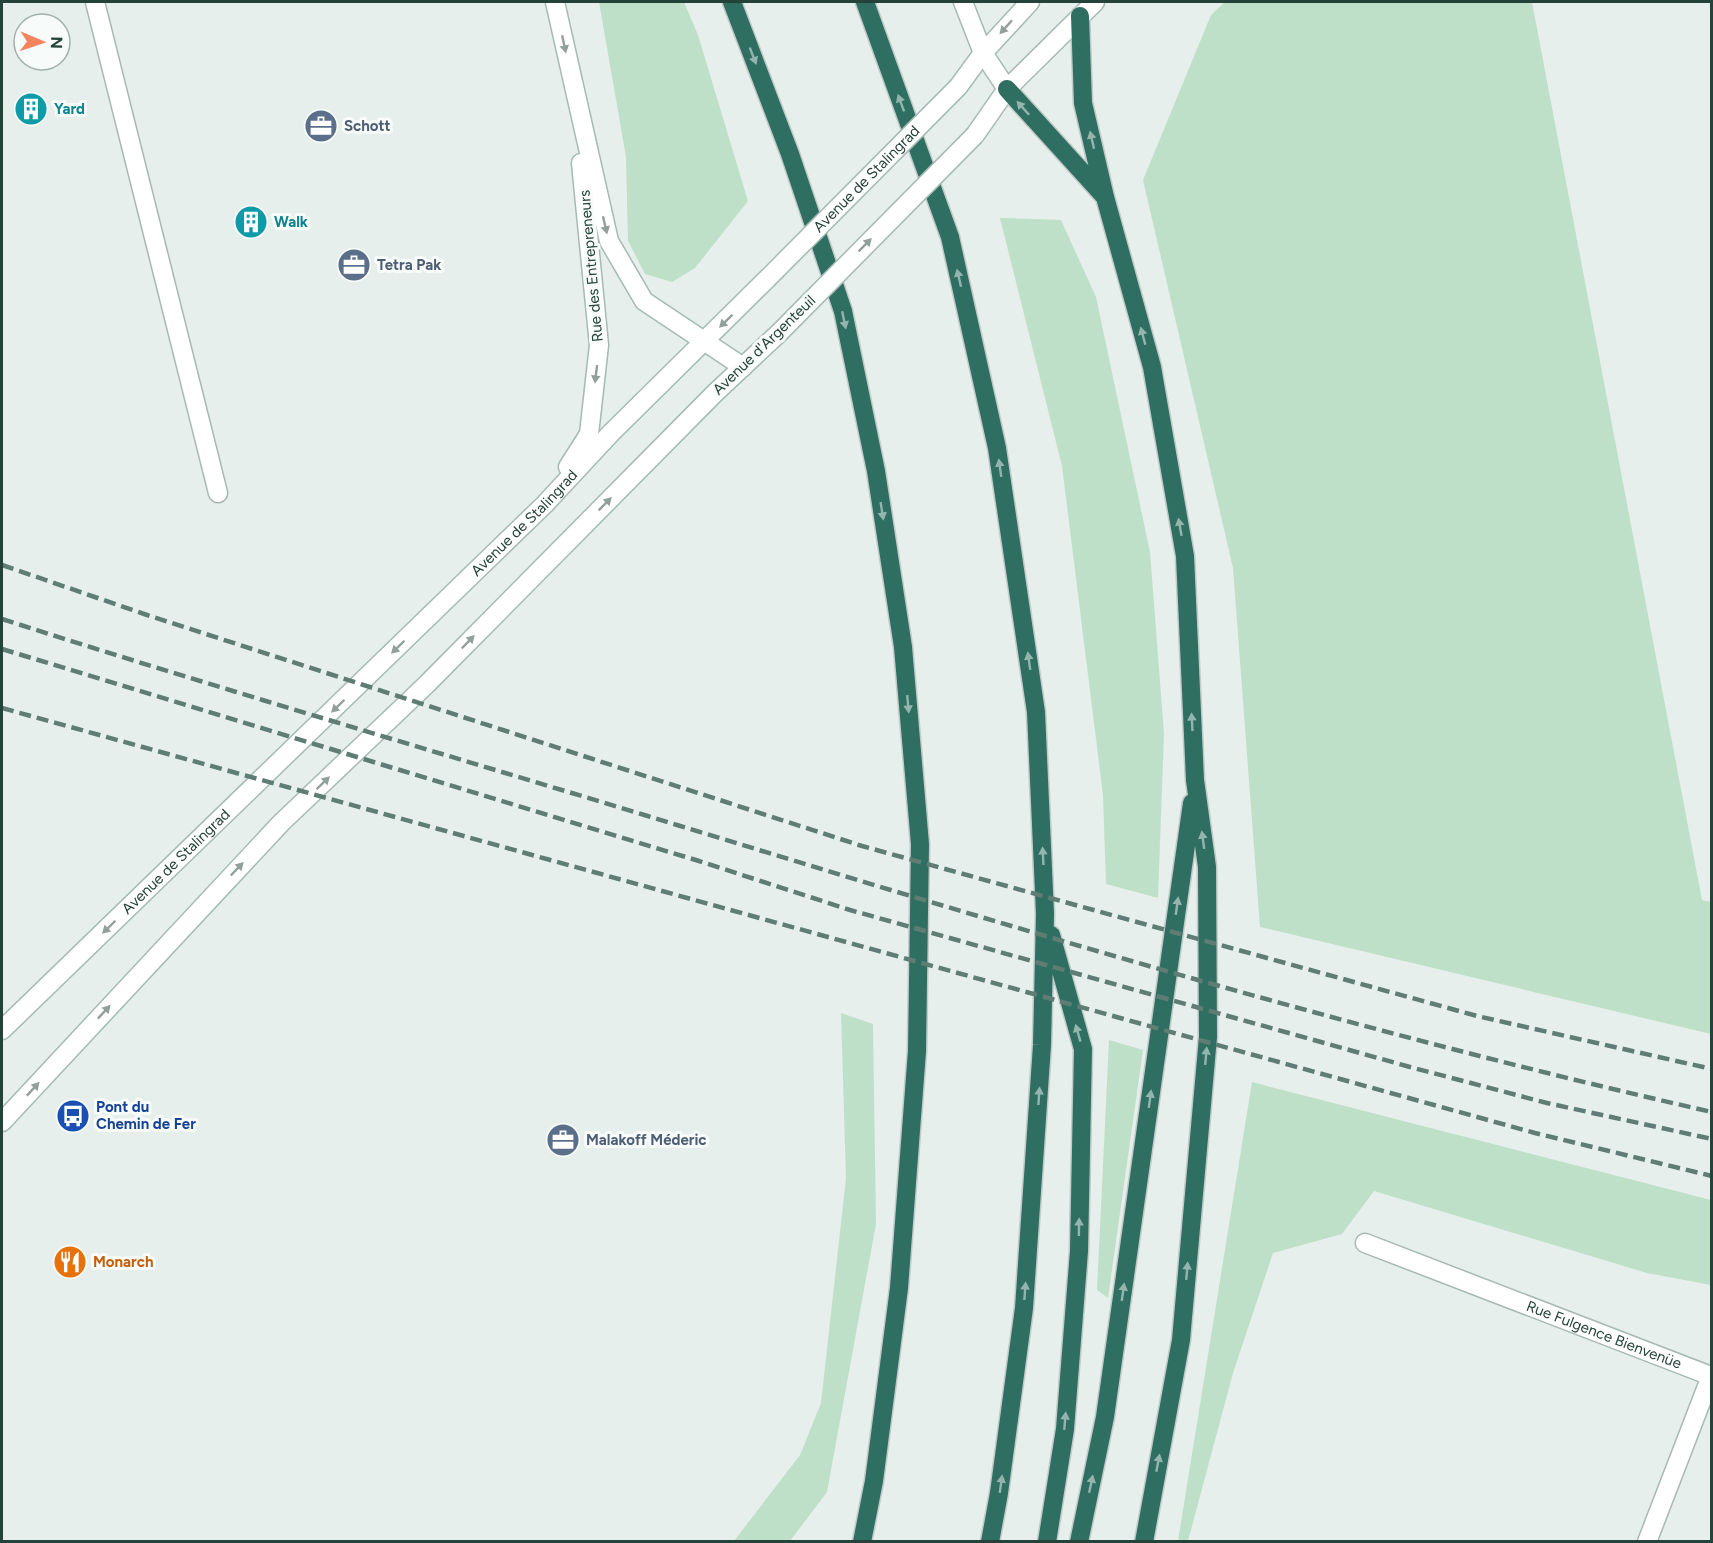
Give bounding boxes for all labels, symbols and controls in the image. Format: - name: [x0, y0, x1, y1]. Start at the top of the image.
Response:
- north arrow: [12, 12, 72, 72]
- one-way arrow: [999, 20, 1013, 35]
- one-way arrow: [560, 35, 570, 53]
- text: N: [47, 36, 66, 49]
- one-way arrow: [748, 47, 758, 65]
- building icon: Yard: [13, 91, 49, 127]
- one-way arrow: [896, 94, 906, 112]
- place label: Yard: [54, 100, 85, 118]
- one-way arrow: [1017, 101, 1030, 116]
- office icon: Schott: [303, 108, 339, 144]
- place label: Schott: [344, 117, 391, 135]
- street label: Avenue de Stalingrad: [810, 122, 923, 236]
- one-way arrow: [1087, 131, 1096, 150]
- street label: Rue des Entrepreneurs: [575, 189, 607, 343]
- building icon: Walk: [233, 204, 269, 240]
- place label: Walk: [274, 213, 308, 231]
- one-way arrow: [601, 216, 611, 235]
- one-way arrow: [858, 239, 872, 253]
- office icon: Tetra Pak: [336, 247, 372, 283]
- place label: Tetra Pak: [377, 256, 441, 274]
- one-way arrow: [954, 268, 963, 287]
- street label: Avenue d'Argenteuil: [709, 291, 819, 399]
- one-way arrow: [840, 310, 850, 329]
- one-way arrow: [719, 313, 733, 327]
- one-way arrow: [1138, 326, 1148, 345]
- one-way arrow: [591, 365, 601, 384]
- one-way arrow: [995, 459, 1004, 478]
- street label: Avenue de Stalingrad: [467, 466, 581, 580]
- one-way arrow: [597, 497, 611, 511]
- one-way arrow: [877, 502, 886, 521]
- one-way arrow: [1175, 517, 1184, 536]
- one-way arrow: [460, 636, 474, 650]
- one-way arrow: [391, 640, 405, 654]
- one-way arrow: [1024, 652, 1033, 671]
- one-way arrow: [903, 695, 913, 714]
- one-way arrow: [330, 699, 345, 713]
- one-way arrow: [1188, 712, 1197, 731]
- one-way arrow: [315, 777, 330, 790]
- street label: Avenue de Stalingrad: [118, 805, 234, 918]
- one-way arrow: [1199, 830, 1208, 849]
- one-way arrow: [1038, 846, 1047, 865]
- one-way arrow: [229, 863, 243, 877]
- one-way arrow: [1173, 896, 1182, 915]
- one-way arrow: [102, 920, 117, 934]
- one-way arrow: [97, 1005, 111, 1020]
- one-way arrow: [1073, 1023, 1082, 1041]
- one-way arrow: [1201, 1046, 1211, 1065]
- one-way arrow: [26, 1081, 40, 1096]
- one-way arrow: [1034, 1087, 1043, 1106]
- one-way arrow: [1146, 1089, 1155, 1108]
- bus stop icon: Pont du Chemin de Fer: [55, 1098, 91, 1134]
- place label: Pont du Chemin de Fer: [96, 1098, 196, 1133]
- office icon: Malakoff Méderic: [545, 1122, 581, 1158]
- place label: Malakoff Méderic: [586, 1131, 707, 1149]
- one-way arrow: [1075, 1217, 1084, 1236]
- restaurant icon: Monarch: [52, 1244, 88, 1280]
- place label: Monarch: [93, 1253, 154, 1271]
- one-way arrow: [1182, 1261, 1192, 1280]
- one-way arrow: [1021, 1281, 1030, 1300]
- one-way arrow: [1118, 1282, 1127, 1301]
- street label: Rue Fulgence Bienvenüe: [1524, 1297, 1684, 1373]
- one-way arrow: [1060, 1412, 1070, 1431]
- one-way arrow: [1154, 1454, 1163, 1473]
- one-way arrow: [996, 1474, 1005, 1493]
- one-way arrow: [1087, 1474, 1096, 1493]

